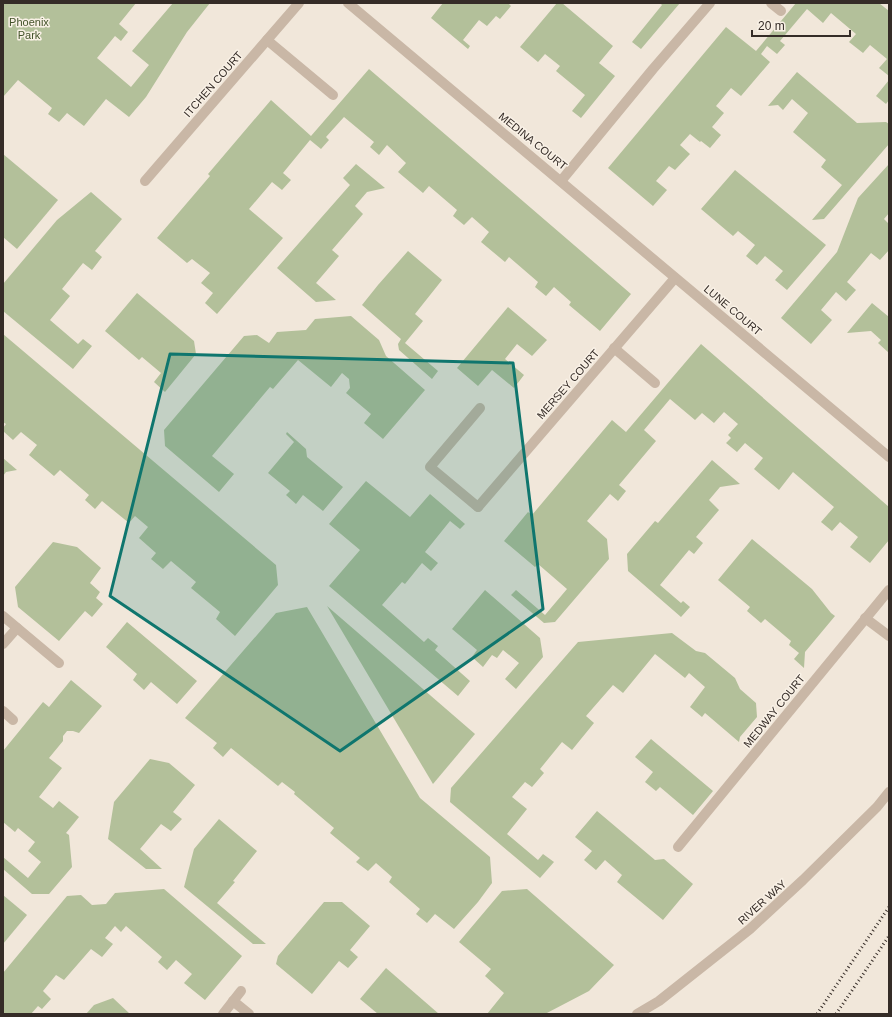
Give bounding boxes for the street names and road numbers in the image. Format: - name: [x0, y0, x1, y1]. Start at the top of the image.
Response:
- street label: ITCHEN COURT: [181, 49, 245, 119]
- street label: MEDINA COURT: [497, 110, 570, 172]
- street label: LUNE COURT: [702, 282, 764, 338]
- street label: MERSEY COURT: [535, 347, 602, 421]
- street label: MEDWAY COURT: [741, 672, 807, 750]
- street label: RIVER WAY: [735, 877, 789, 927]

